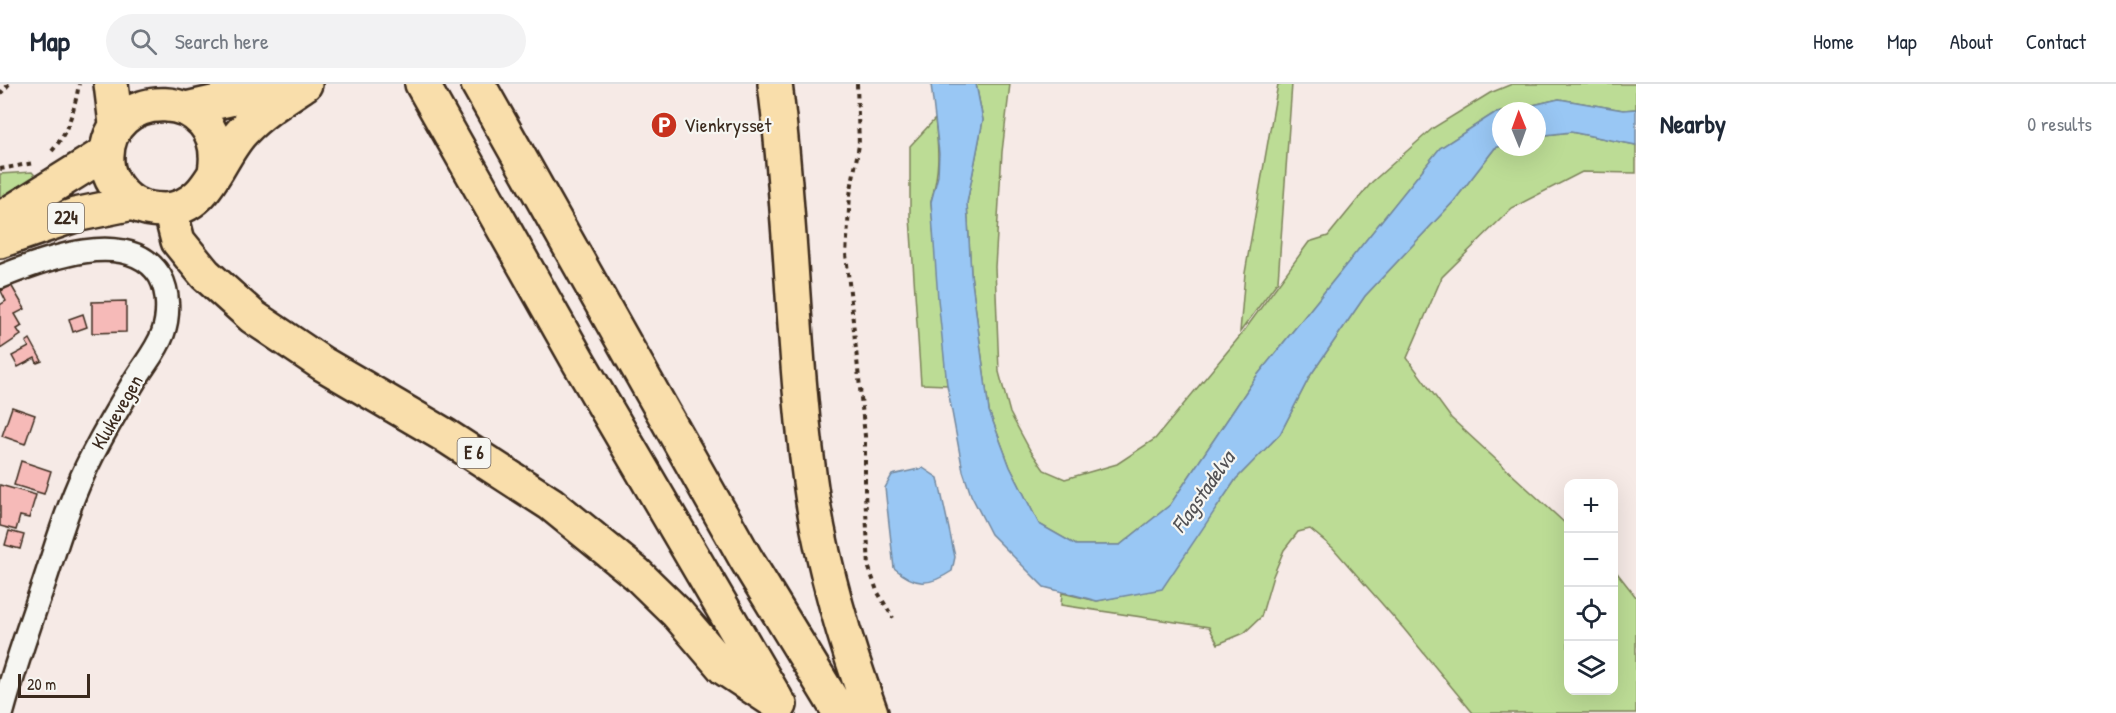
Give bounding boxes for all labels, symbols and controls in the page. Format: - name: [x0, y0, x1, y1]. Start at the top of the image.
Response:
- search box: [106, 14, 526, 68]
- text: Map: [30, 22, 70, 60]
- icon: search: [127, 25, 160, 58]
- text: Search here: [175, 26, 269, 56]
- text: Home: [1813, 27, 1854, 56]
- text: Map: [1887, 27, 1917, 56]
- text: About: [1950, 27, 1993, 56]
- text: Contact: [2026, 27, 2086, 56]
- north arrow: [1492, 102, 1546, 156]
- text: Nearby: [1660, 106, 1726, 141]
- parking icon: Vienkrysset: [649, 110, 679, 140]
- text: 0 results: [2027, 110, 2092, 137]
- place label: Vienkrysset: [684, 111, 773, 138]
- road number: 224: [48, 203, 84, 233]
- street label: Klukevegen: [84, 370, 149, 454]
- road number: E 6: [458, 438, 490, 468]
- water label: Flagstadelva: [1164, 443, 1243, 538]
- map controls: [1564, 479, 1618, 695]
- button: +: [1564, 479, 1618, 533]
- button: −: [1564, 533, 1618, 587]
- button: locate: [1564, 587, 1618, 641]
- button: layers: [1564, 641, 1618, 695]
- scale bar: [18, 671, 90, 698]
- text: 20 m: [27, 673, 56, 695]

